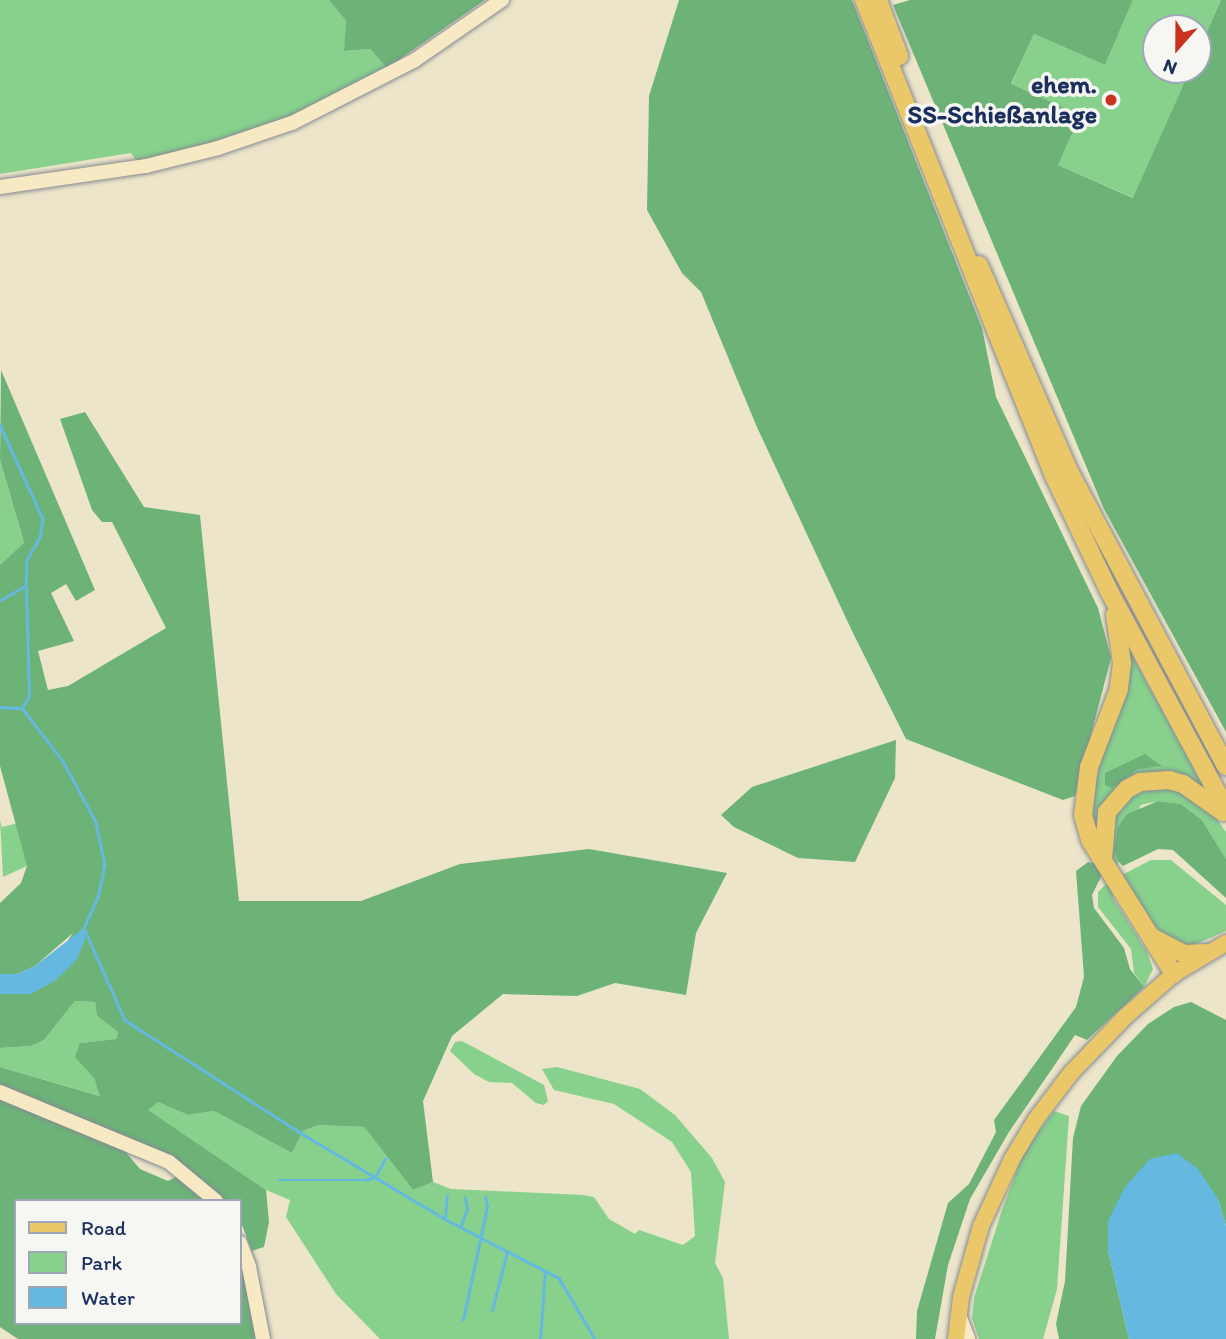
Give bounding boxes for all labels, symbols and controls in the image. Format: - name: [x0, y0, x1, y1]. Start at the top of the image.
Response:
- north arrow: [1142, 14, 1212, 84]
- text: N: [1160, 54, 1180, 80]
- place label: ehem. SS-Schießanlage: [908, 69, 1097, 130]
- marker: ehem. SS-Schießanlage: [1103, 92, 1119, 108]
- legend: [14, 1199, 242, 1325]
- text: Road: [81, 1215, 126, 1240]
- text: Park: [81, 1250, 122, 1275]
- text: Water: [81, 1285, 135, 1310]

